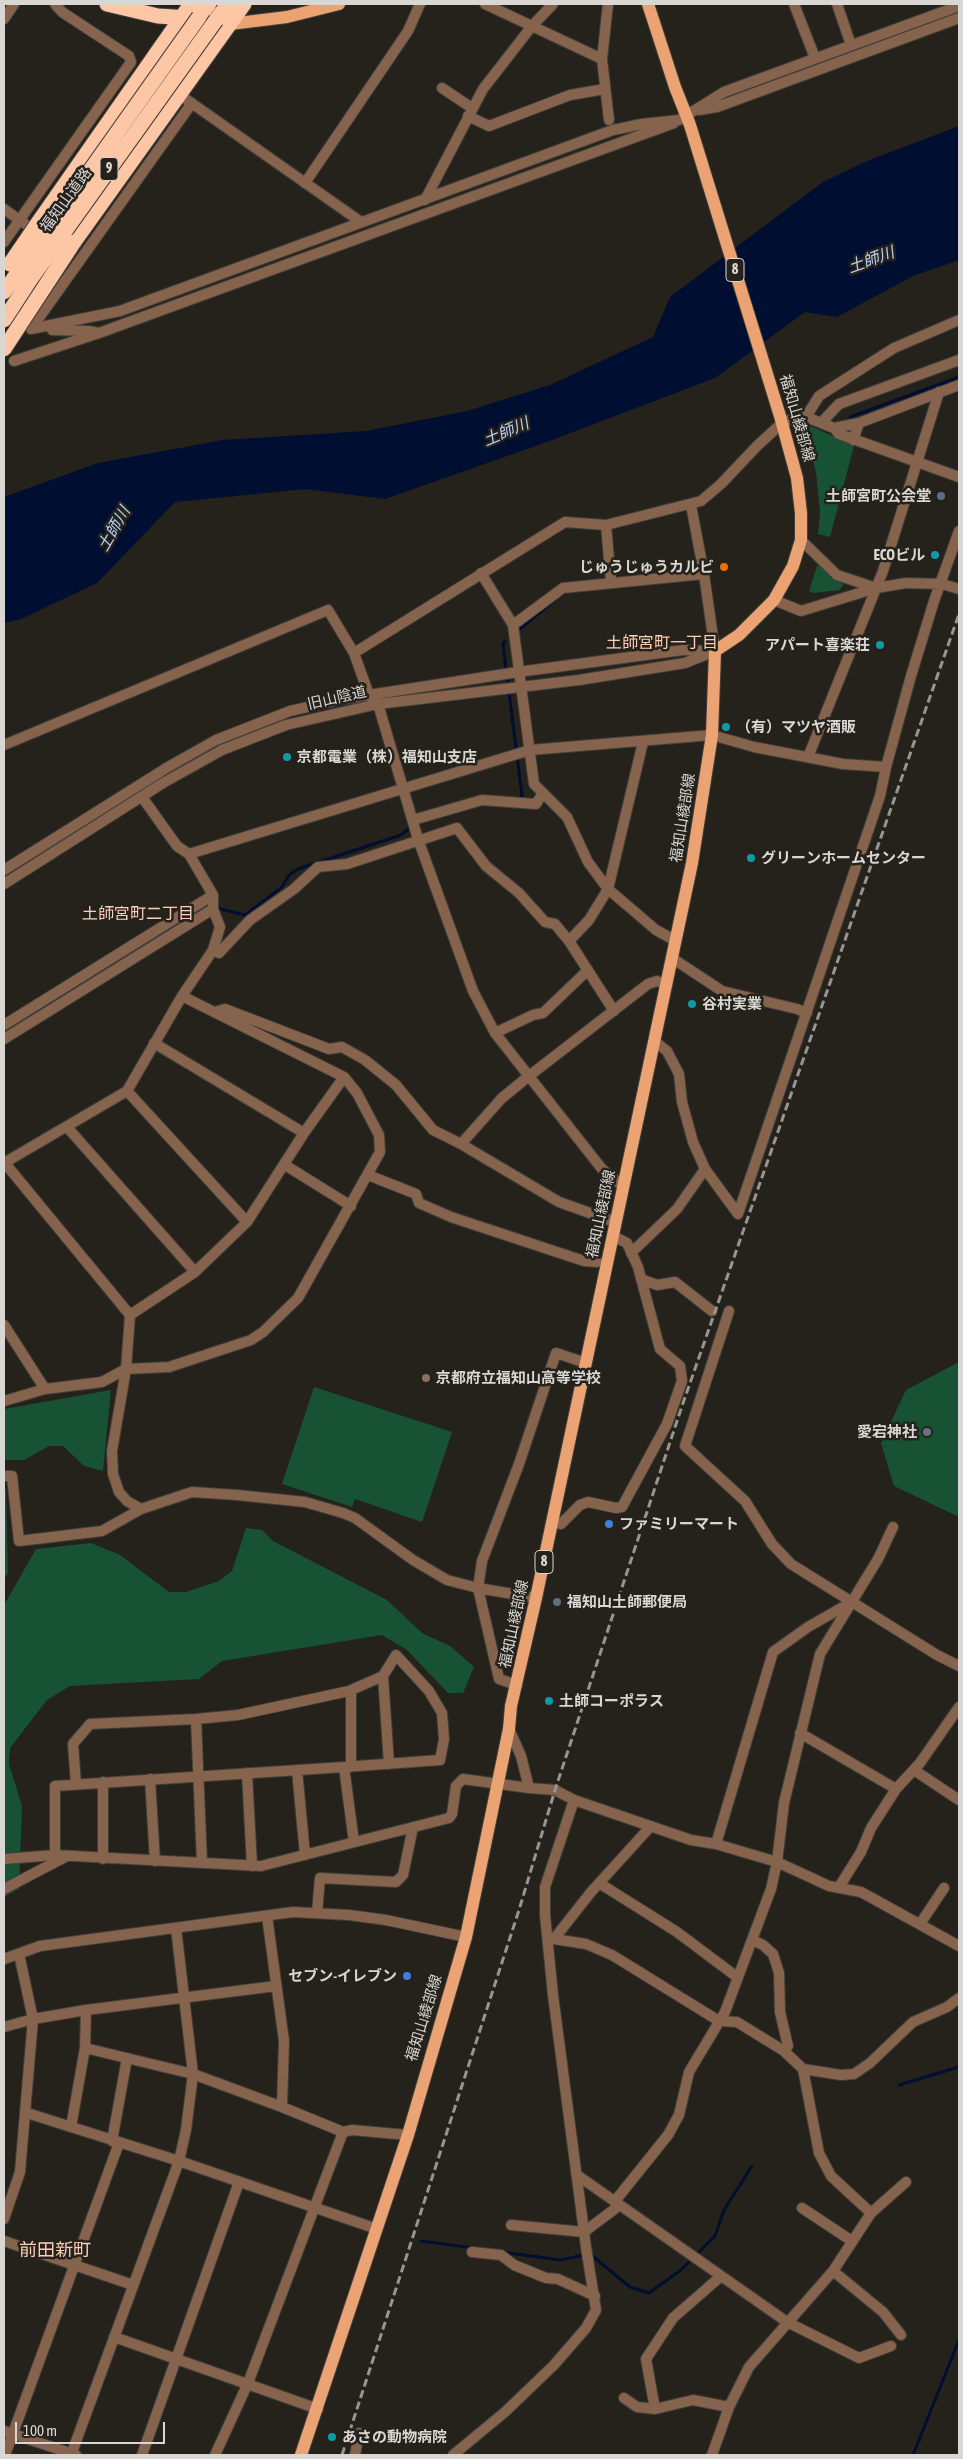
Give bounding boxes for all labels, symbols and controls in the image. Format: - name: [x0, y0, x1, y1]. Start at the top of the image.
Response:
- road number: 9: [100, 157, 118, 180]
- street label: 福知山道路: [37, 164, 95, 236]
- water label: 土師川: [845, 243, 897, 277]
- road number: 8: [726, 258, 744, 282]
- street label: 福知山綾部線: [776, 372, 818, 464]
- water label: 土師川: [480, 414, 532, 450]
- place label: 土師宮町公会堂: [826, 487, 931, 505]
- marker: 土師宮町公会堂: [935, 490, 947, 502]
- water label: 土師川: [94, 503, 134, 555]
- place label: ECOビル: [873, 546, 925, 564]
- marker: ECOビル: [929, 549, 941, 561]
- place label: じゅうじゅうカルビ: [579, 558, 714, 576]
- marker: じゅうじゅうカルビ: [718, 561, 730, 573]
- district label: 土師宮町一丁目: [606, 633, 718, 653]
- place label: アパート喜楽荘: [765, 636, 870, 654]
- marker: アパート喜楽荘: [874, 639, 886, 651]
- street label: 旧山陰道: [306, 682, 368, 714]
- place label: （有）マツヤ酒販: [736, 718, 856, 736]
- marker: （有）マツヤ酒販: [720, 721, 732, 733]
- place label: 京都電業（株）福知山支店: [297, 748, 477, 766]
- marker: 京都電業（株）福知山支店: [281, 751, 293, 763]
- street label: 福知山綾部線: [667, 772, 699, 864]
- place label: グリーンホームセンター: [761, 849, 926, 867]
- marker: グリーンホームセンター: [745, 852, 757, 864]
- district label: 土師宮町二丁目: [82, 904, 194, 924]
- place label: 谷村実業: [702, 995, 762, 1013]
- marker: 谷村実業: [686, 998, 698, 1010]
- street label: 福知山綾部線: [583, 1168, 619, 1260]
- place label: 京都府立福知山高等学校: [436, 1369, 601, 1387]
- marker: 京都府立福知山高等学校: [420, 1372, 432, 1384]
- place label: 愛宕神社: [857, 1423, 917, 1441]
- marker: 愛宕神社: [921, 1426, 933, 1438]
- place label: ファミリーマート: [619, 1515, 739, 1533]
- marker: ファミリーマート: [603, 1518, 615, 1530]
- road number: 8: [535, 1550, 553, 1574]
- street label: 福知山綾部線: [496, 1578, 532, 1670]
- place label: 福知山土師郵便局: [567, 1593, 687, 1611]
- marker: 福知山土師郵便局: [551, 1596, 563, 1608]
- place label: 土師コーポラス: [559, 1692, 664, 1710]
- marker: 土師コーポラス: [543, 1695, 555, 1707]
- place label: セブン-イレブン: [288, 1967, 397, 1985]
- marker: セブン-イレブン: [401, 1970, 413, 1982]
- street label: 福知山綾部線: [402, 1972, 446, 2064]
- district label: 前田新町: [19, 2239, 91, 2261]
- scale bar: [18, 2412, 168, 2444]
- text: 100 m: [23, 2422, 57, 2439]
- place label: あさの動物病院: [342, 2428, 447, 2446]
- marker: あさの動物病院: [326, 2431, 338, 2443]

